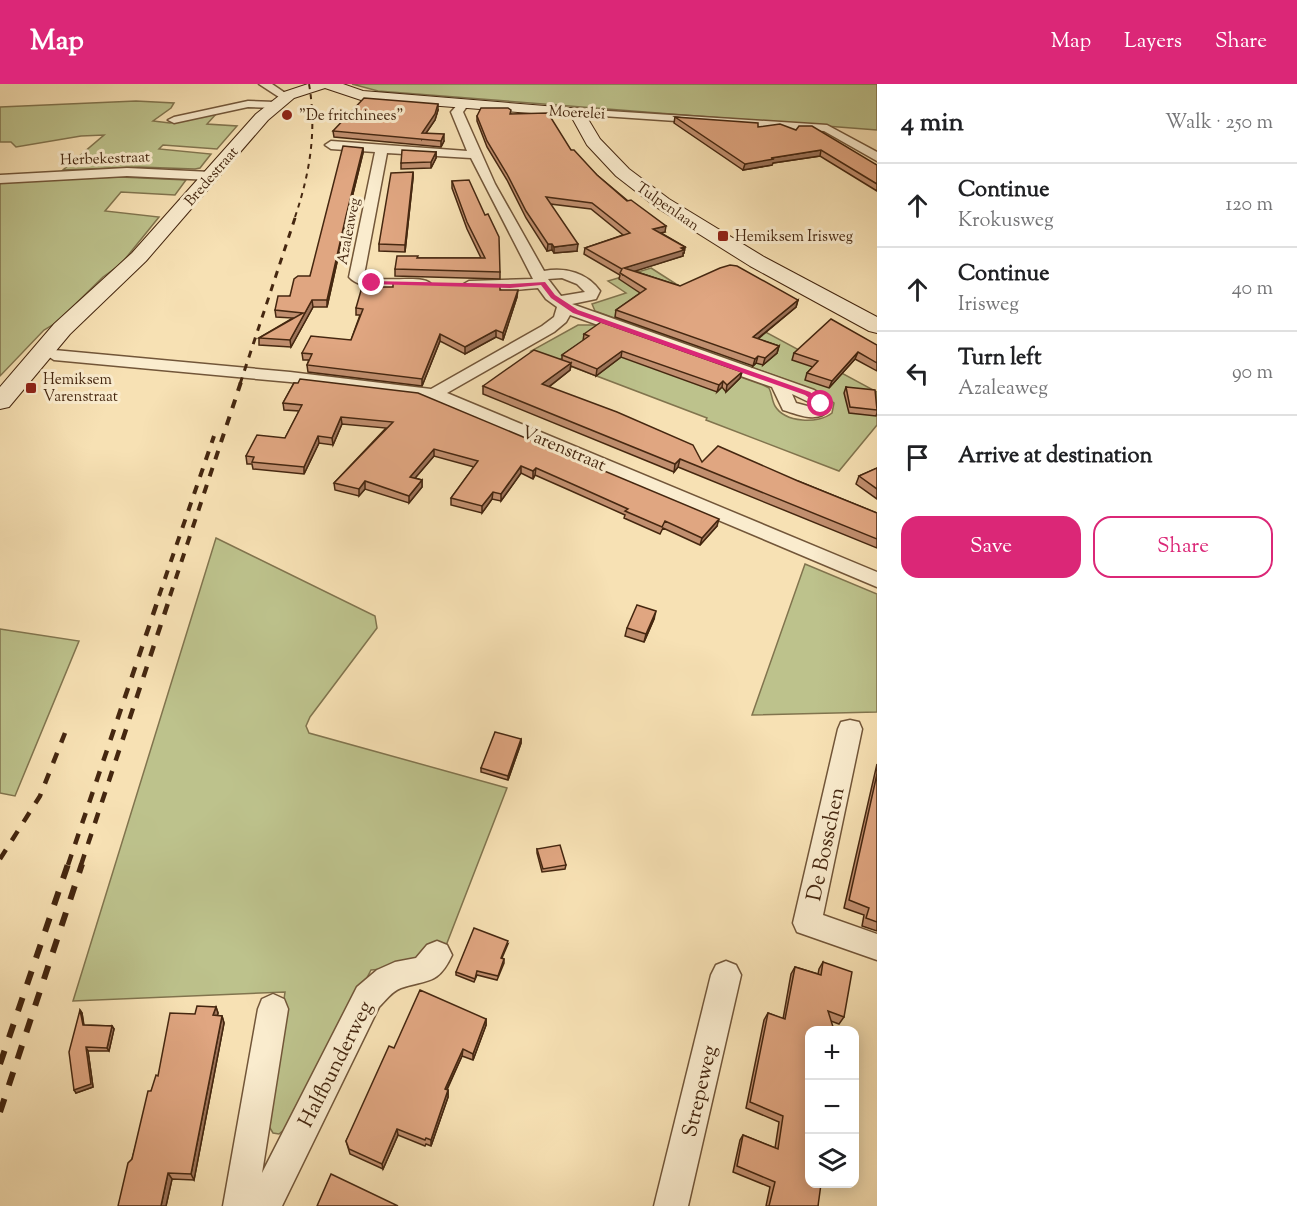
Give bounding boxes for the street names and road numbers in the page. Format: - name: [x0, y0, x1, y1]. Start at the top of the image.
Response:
- street label: Moerelei: [548, 102, 606, 125]
- street label: Bredestraat: [180, 143, 244, 211]
- street label: Herbekestraat: [60, 147, 150, 172]
- street label: Tulpenlaan: [631, 178, 703, 237]
- street label: Azaleaweg: [333, 196, 366, 266]
- street label: Varenstraat: [517, 420, 610, 479]
- street label: De Bosschen: [800, 785, 854, 904]
- street label: Halfbunderweg: [292, 996, 382, 1133]
- street label: Strepeweg: [676, 1043, 726, 1140]

